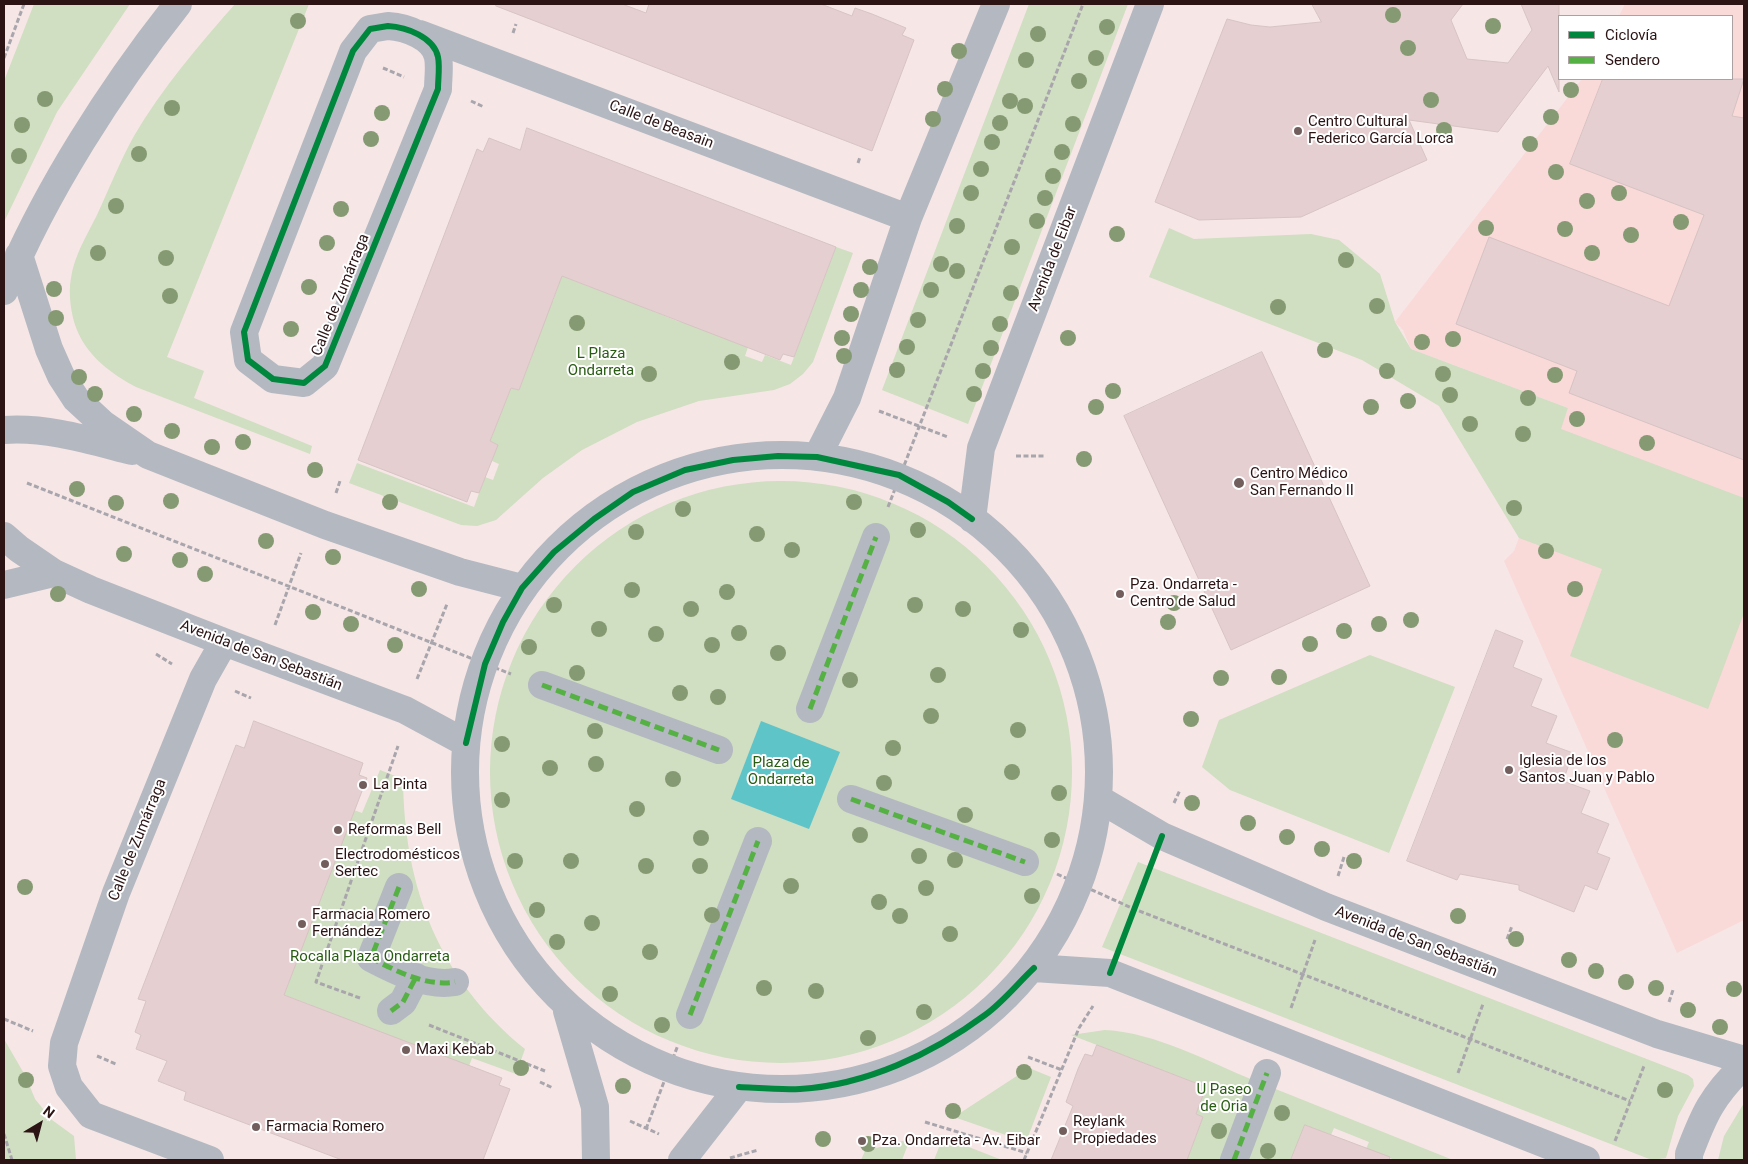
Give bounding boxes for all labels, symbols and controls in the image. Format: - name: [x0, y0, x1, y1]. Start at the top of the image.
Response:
- legend: [1558, 15, 1733, 80]
- text: Ciclovía: [1605, 26, 1658, 44]
- text: Sendero: [1605, 51, 1660, 69]
- street label: Calle de Beasain: [606, 97, 716, 153]
- place label: Centro Cultural Federico García Lorca: [1308, 113, 1454, 148]
- marker: Centro Cultural Federico García Lorca: [1292, 125, 1304, 137]
- street label: Avenida de Eibar: [1025, 204, 1081, 314]
- street label: Calle de Zumárraga: [308, 231, 374, 359]
- park label: L Plaza Ondarreta: [568, 345, 634, 380]
- place label: Centro Médico San Fernando II: [1250, 465, 1354, 500]
- marker: Centro Médico San Fernando II: [1232, 476, 1246, 490]
- place label: Pza. Ondarreta - Centro de Salud: [1130, 576, 1237, 611]
- marker: Pza. Ondarreta - Centro de Salud: [1114, 588, 1126, 600]
- street label: Avenida de San Sebastián: [177, 617, 345, 695]
- place label: Iglesia de los Santos Juan y Pablo: [1519, 752, 1655, 787]
- park label: Plaza de Ondarreta: [748, 754, 814, 789]
- marker: Iglesia de los Santos Juan y Pablo: [1503, 764, 1515, 776]
- street label: Calle de Zumárraga: [105, 776, 171, 904]
- place label: La Pinta: [373, 776, 427, 794]
- marker: La Pinta: [357, 779, 369, 791]
- place label: Reformas Bell: [348, 821, 441, 839]
- marker: Reformas Bell: [332, 824, 344, 836]
- place label: Electrodomésticos Sertec: [335, 846, 460, 881]
- marker: Electrodomésticos Sertec: [319, 858, 331, 870]
- street label: Avenida de San Sebastián: [1332, 903, 1500, 981]
- place label: Farmacia Romero Fernández: [312, 906, 430, 941]
- marker: Farmacia Romero Fernández: [296, 918, 308, 930]
- park label: Rocalla Plaza Ondarreta: [290, 948, 450, 966]
- place label: Maxi Kebab: [416, 1041, 494, 1059]
- marker: Maxi Kebab: [400, 1044, 412, 1056]
- park label: U Paseo de Oria: [1196, 1081, 1252, 1116]
- north arrow: [15, 1099, 65, 1149]
- text: N: [40, 1103, 58, 1121]
- place label: Reylank Propiedades: [1073, 1113, 1157, 1148]
- place label: Farmacia Romero: [266, 1118, 384, 1136]
- marker: Farmacia Romero: [250, 1121, 262, 1133]
- marker: Reylank Propiedades: [1057, 1125, 1069, 1137]
- place label: Pza. Ondarreta - Av. Eibar: [872, 1132, 1040, 1150]
- marker: Pza. Ondarreta - Av. Eibar: [856, 1135, 868, 1147]

